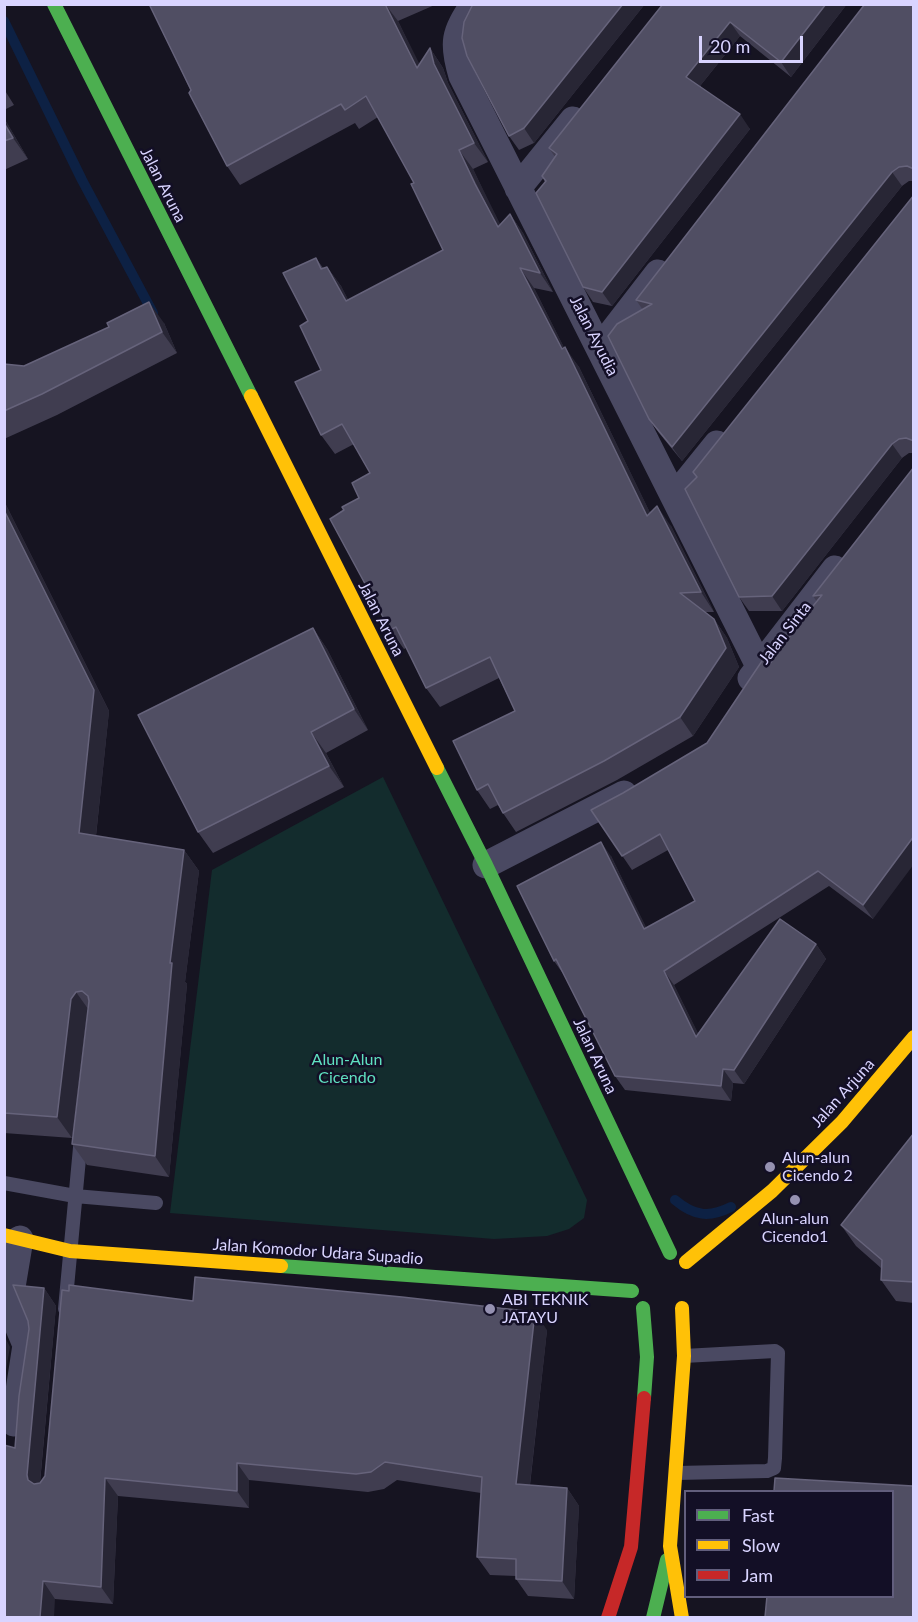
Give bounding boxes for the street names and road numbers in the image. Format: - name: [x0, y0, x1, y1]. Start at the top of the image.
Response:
- street label: Jalan Aruna: [136, 144, 190, 226]
- street label: Jalan Ayudia: [566, 293, 622, 379]
- street label: Jalan Aruna: [354, 578, 408, 660]
- street label: Jalan Sinta: [755, 598, 815, 668]
- street label: Jalan Aruna: [569, 1015, 621, 1097]
- street label: Jalan Arjuna: [807, 1055, 879, 1131]
- street label: Jalan Komodor Udara Supadio: [212, 1235, 424, 1269]

